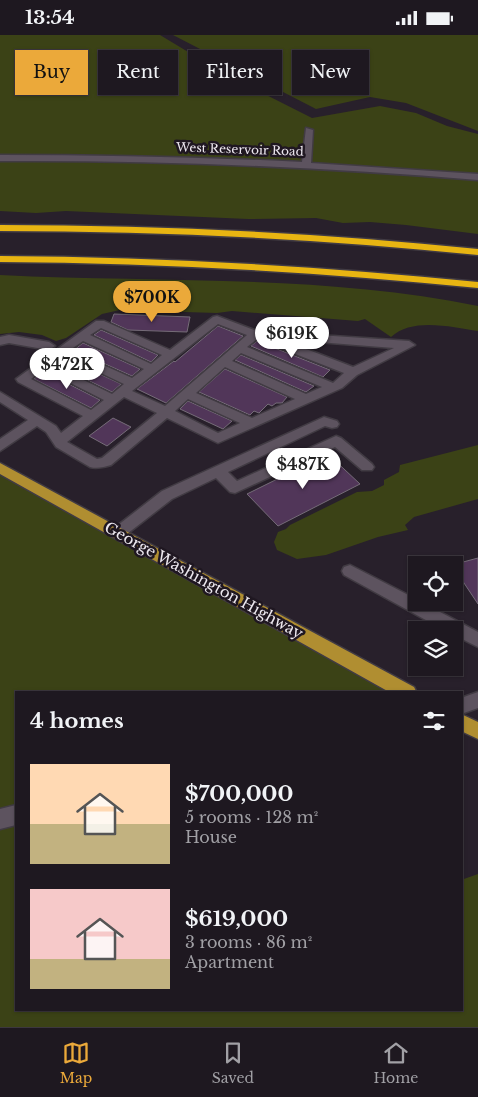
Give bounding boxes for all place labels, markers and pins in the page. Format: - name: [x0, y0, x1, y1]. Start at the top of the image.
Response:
- pin: $700K: [117, 281, 187, 323]
- pin: $619K: [257, 317, 327, 359]
- pin: $472K: [32, 347, 102, 390]
- pin: $487K: [268, 447, 338, 490]

